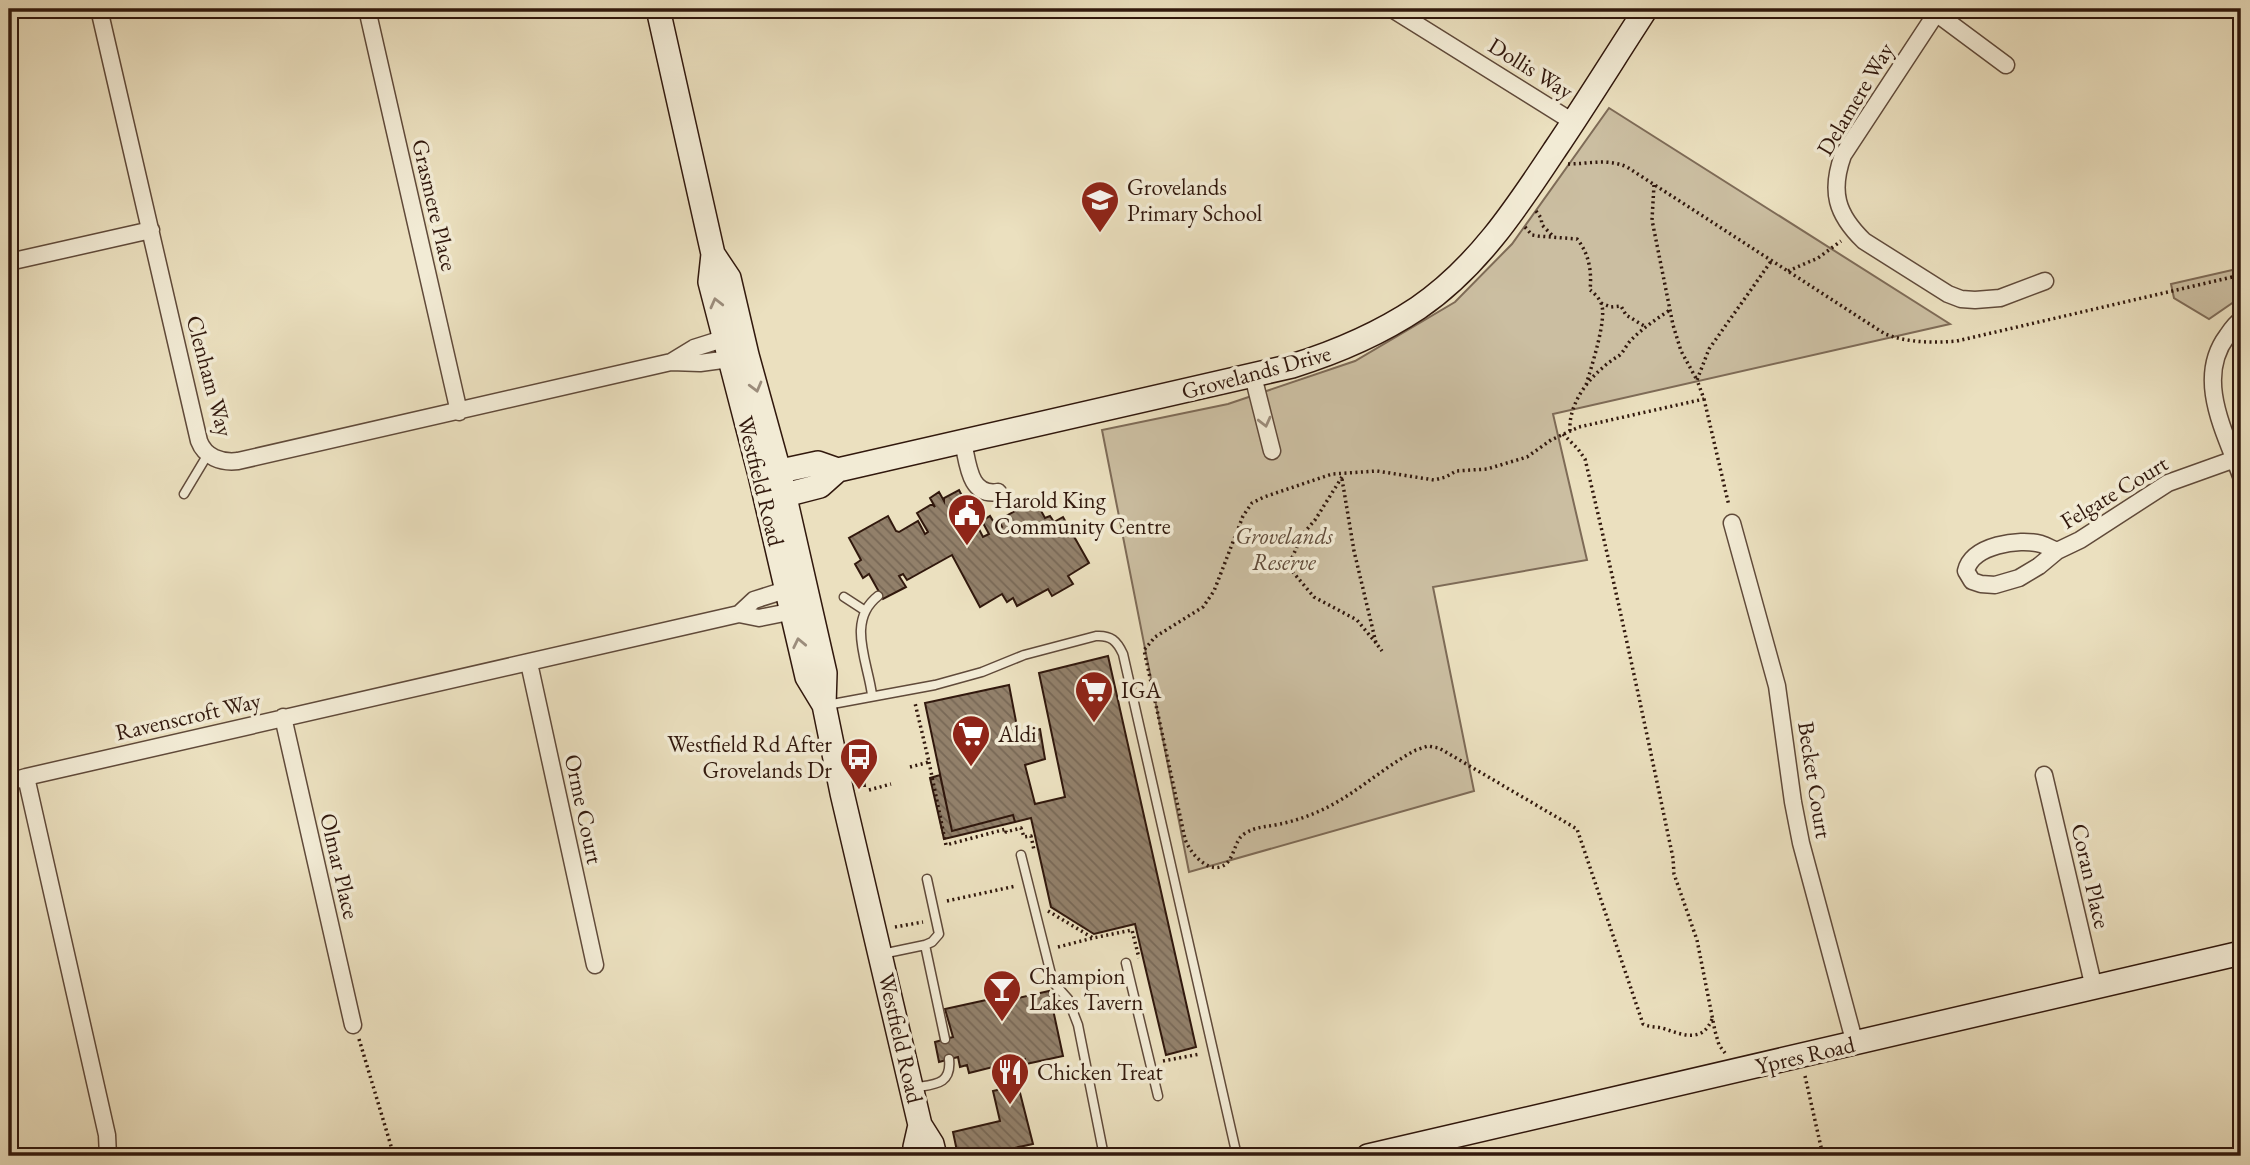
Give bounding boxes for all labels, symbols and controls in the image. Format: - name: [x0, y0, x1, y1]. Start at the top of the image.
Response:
- street label: Dollis Way: [1483, 30, 1580, 106]
- street label: Delamere Way: [1809, 36, 1901, 161]
- street label: Grasmere Place: [405, 136, 465, 274]
- place label: Grovelands Primary School: [1127, 172, 1263, 228]
- school or university icon: Grovelands Primary School: [1079, 179, 1121, 234]
- one-way arrow: [710, 297, 724, 309]
- street label: Clenham Way: [179, 312, 241, 441]
- street label: Grovelands Drive: [1178, 338, 1334, 406]
- one-way arrow: [748, 381, 762, 393]
- street label: Westfield Road: [730, 413, 792, 550]
- one-way arrow: [1257, 416, 1271, 428]
- street label: Felgate Court: [2055, 448, 2174, 536]
- place label: Harold King Community Centre: [994, 485, 1171, 541]
- public building icon: Harold King Community Centre: [946, 492, 988, 547]
- park label: Grovelands Reserve: [1235, 521, 1333, 577]
- one-way arrow: [793, 637, 808, 649]
- supermarket icon: IGA: [1073, 669, 1115, 724]
- place label: IGA: [1121, 675, 1163, 705]
- street label: Ravenscroft Way: [112, 685, 264, 747]
- supermarket icon: Aldi: [950, 713, 992, 768]
- place label: Aldi: [997, 719, 1037, 749]
- street label: Becket Court: [1791, 719, 1839, 841]
- place label: Westfield Rd After Grovelands Dr: [667, 729, 832, 785]
- bus stop icon: Westfield Rd After Grovelands Dr: [838, 736, 880, 791]
- street label: Orme Court: [558, 751, 610, 867]
- street label: Olmar Place: [313, 810, 367, 922]
- street label: Coran Place: [2064, 821, 2118, 931]
- place label: Champion Lakes Tavern: [1029, 961, 1143, 1017]
- bar icon: Champion Lakes Tavern: [981, 968, 1023, 1023]
- street label: Westfield Road: [871, 970, 931, 1107]
- street label: Ypres Road: [1752, 1029, 1858, 1081]
- restaurant icon: Chicken Treat: [989, 1051, 1031, 1106]
- place label: Chicken Treat: [1037, 1057, 1164, 1087]

